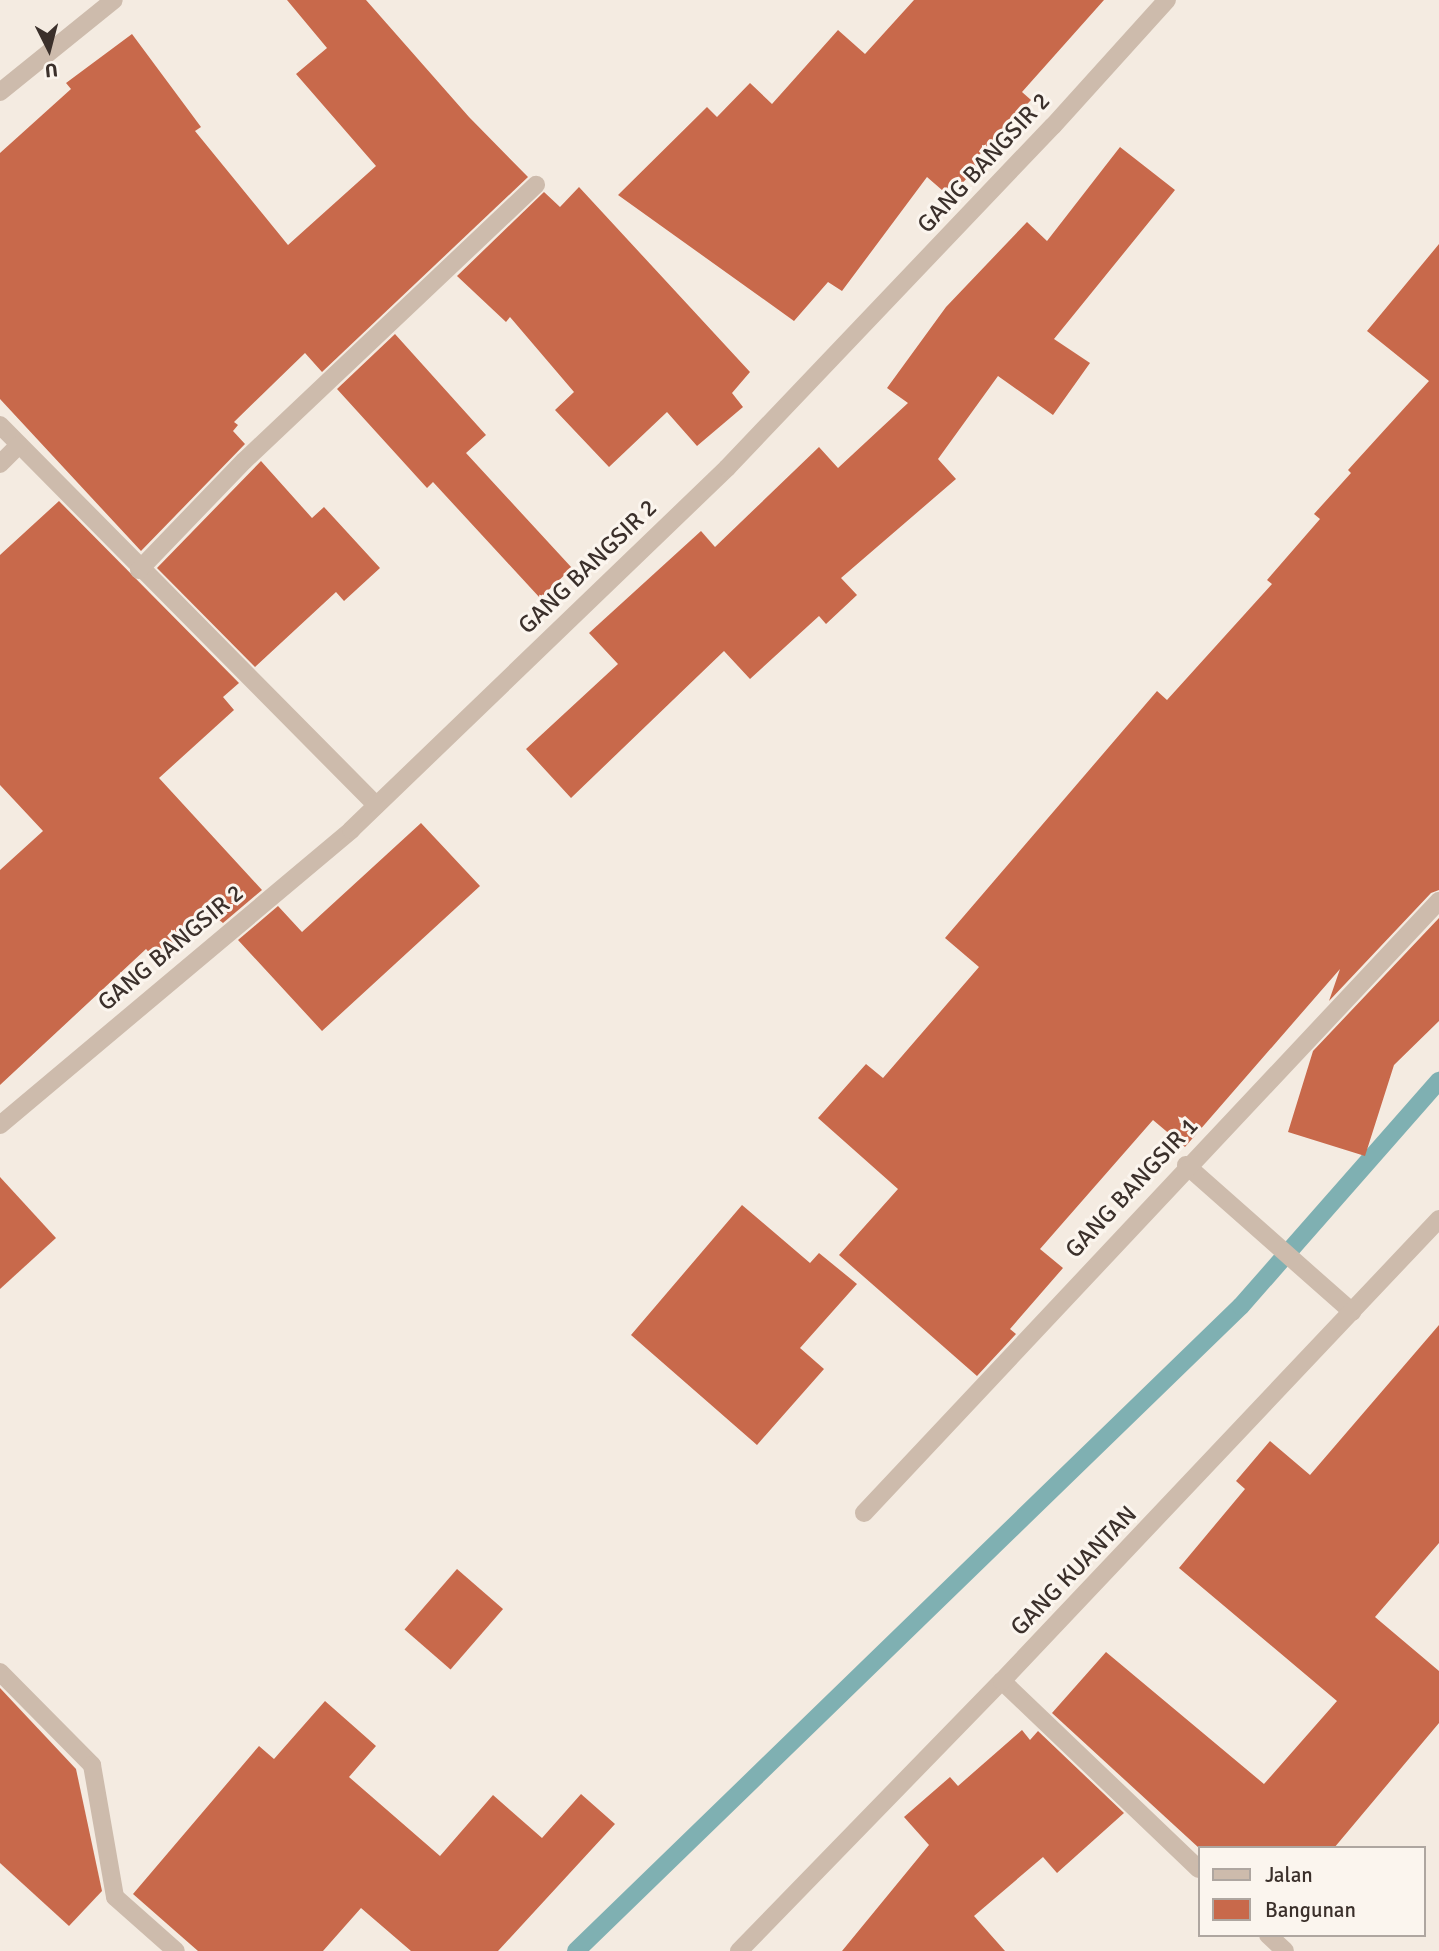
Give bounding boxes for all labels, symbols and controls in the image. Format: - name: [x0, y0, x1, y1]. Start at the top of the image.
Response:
- north arrow: [14, 14, 84, 84]
- text: U: [44, 57, 59, 82]
- street label: GANG BANGSIR 2: [912, 87, 1056, 239]
- street label: GANG BANGSIR 2: [513, 494, 663, 640]
- street label: GANG BANGSIR 2: [92, 879, 250, 1017]
- street label: GANG BANGSIR 1: [1060, 1112, 1204, 1264]
- street label: GANG KUANTAN: [1005, 1500, 1143, 1642]
- legend: [1198, 1846, 1425, 1937]
- text: Jalan: [1265, 1862, 1313, 1888]
- text: Bangunan: [1265, 1897, 1356, 1923]

